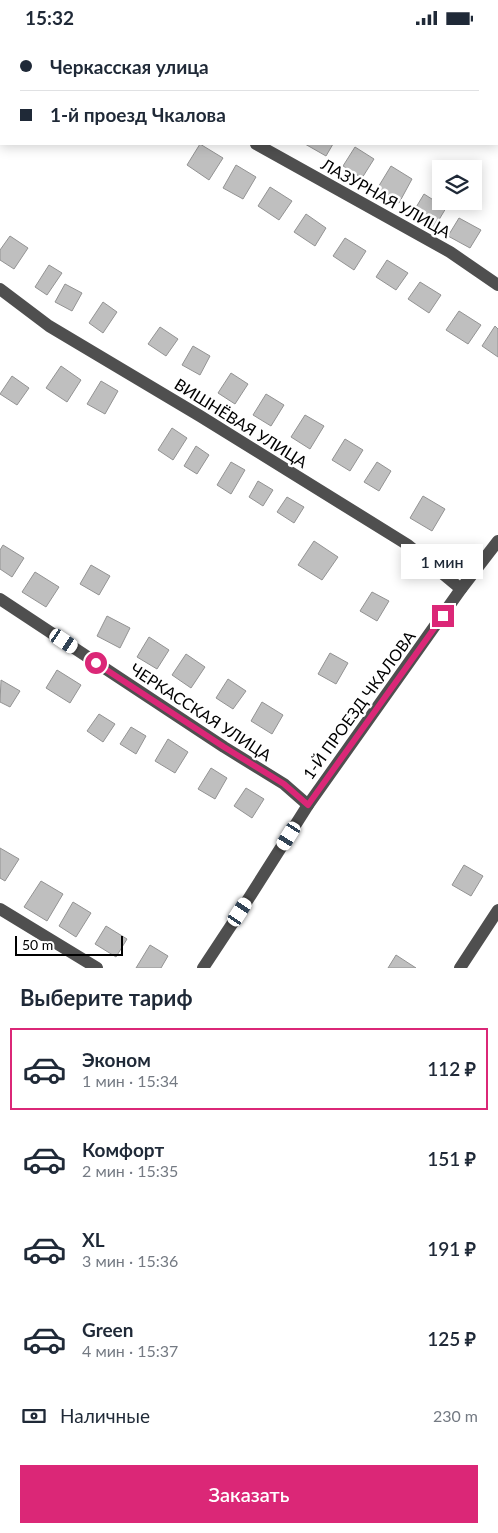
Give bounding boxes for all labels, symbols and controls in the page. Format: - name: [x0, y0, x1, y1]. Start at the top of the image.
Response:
- text: 15:32: [25, 6, 74, 29]
- text: Черкасская улица: [50, 55, 209, 78]
- text: 1-й проезд Чкалова: [50, 103, 226, 126]
- street label: ЛАЗУРНАЯ УЛИЦА: [317, 154, 454, 241]
- map controls: [432, 160, 482, 210]
- button: layers: [432, 160, 482, 210]
- street label: ВИШНЁВАЯ УЛИЦА: [171, 374, 311, 471]
- callout: 1 мин: [402, 543, 484, 579]
- text: 1 мин: [421, 552, 463, 571]
- route end: [432, 605, 454, 627]
- car: [47, 626, 80, 656]
- street label: 1-Й ПРОЕЗД ЧКАЛОВА: [298, 627, 419, 782]
- route start: [85, 652, 107, 674]
- street label: ЧЕРКАССКАЯ УЛИЦА: [127, 659, 276, 764]
- car: [274, 819, 303, 853]
- car: [225, 895, 254, 929]
- scale bar: [15, 933, 122, 956]
- text: 50 m: [22, 936, 53, 953]
- text: Выберите тариф: [20, 984, 193, 1011]
- icon: car: [22, 1047, 67, 1092]
- text: Эконом: [82, 1048, 151, 1071]
- text: 112 ₽: [427, 1057, 476, 1080]
- text: 1 мин · 15:34: [82, 1071, 178, 1090]
- icon: car: [22, 1137, 67, 1182]
- text: Комфорт: [82, 1138, 164, 1161]
- text: 151 ₽: [427, 1147, 476, 1170]
- text: 2 мин · 15:35: [82, 1161, 178, 1180]
- icon: car: [22, 1227, 67, 1272]
- text: XL: [82, 1228, 105, 1251]
- text: 191 ₽: [427, 1237, 476, 1260]
- text: 3 мин · 15:36: [82, 1251, 178, 1270]
- icon: car: [22, 1317, 67, 1362]
- text: Green: [82, 1318, 133, 1341]
- text: 125 ₽: [427, 1327, 476, 1350]
- text: 4 мин · 15:37: [82, 1341, 178, 1360]
- icon: cash: [20, 1402, 48, 1430]
- text: Наличные: [60, 1404, 150, 1427]
- text: 230 m: [433, 1406, 478, 1425]
- button: Заказать: [20, 1465, 478, 1523]

